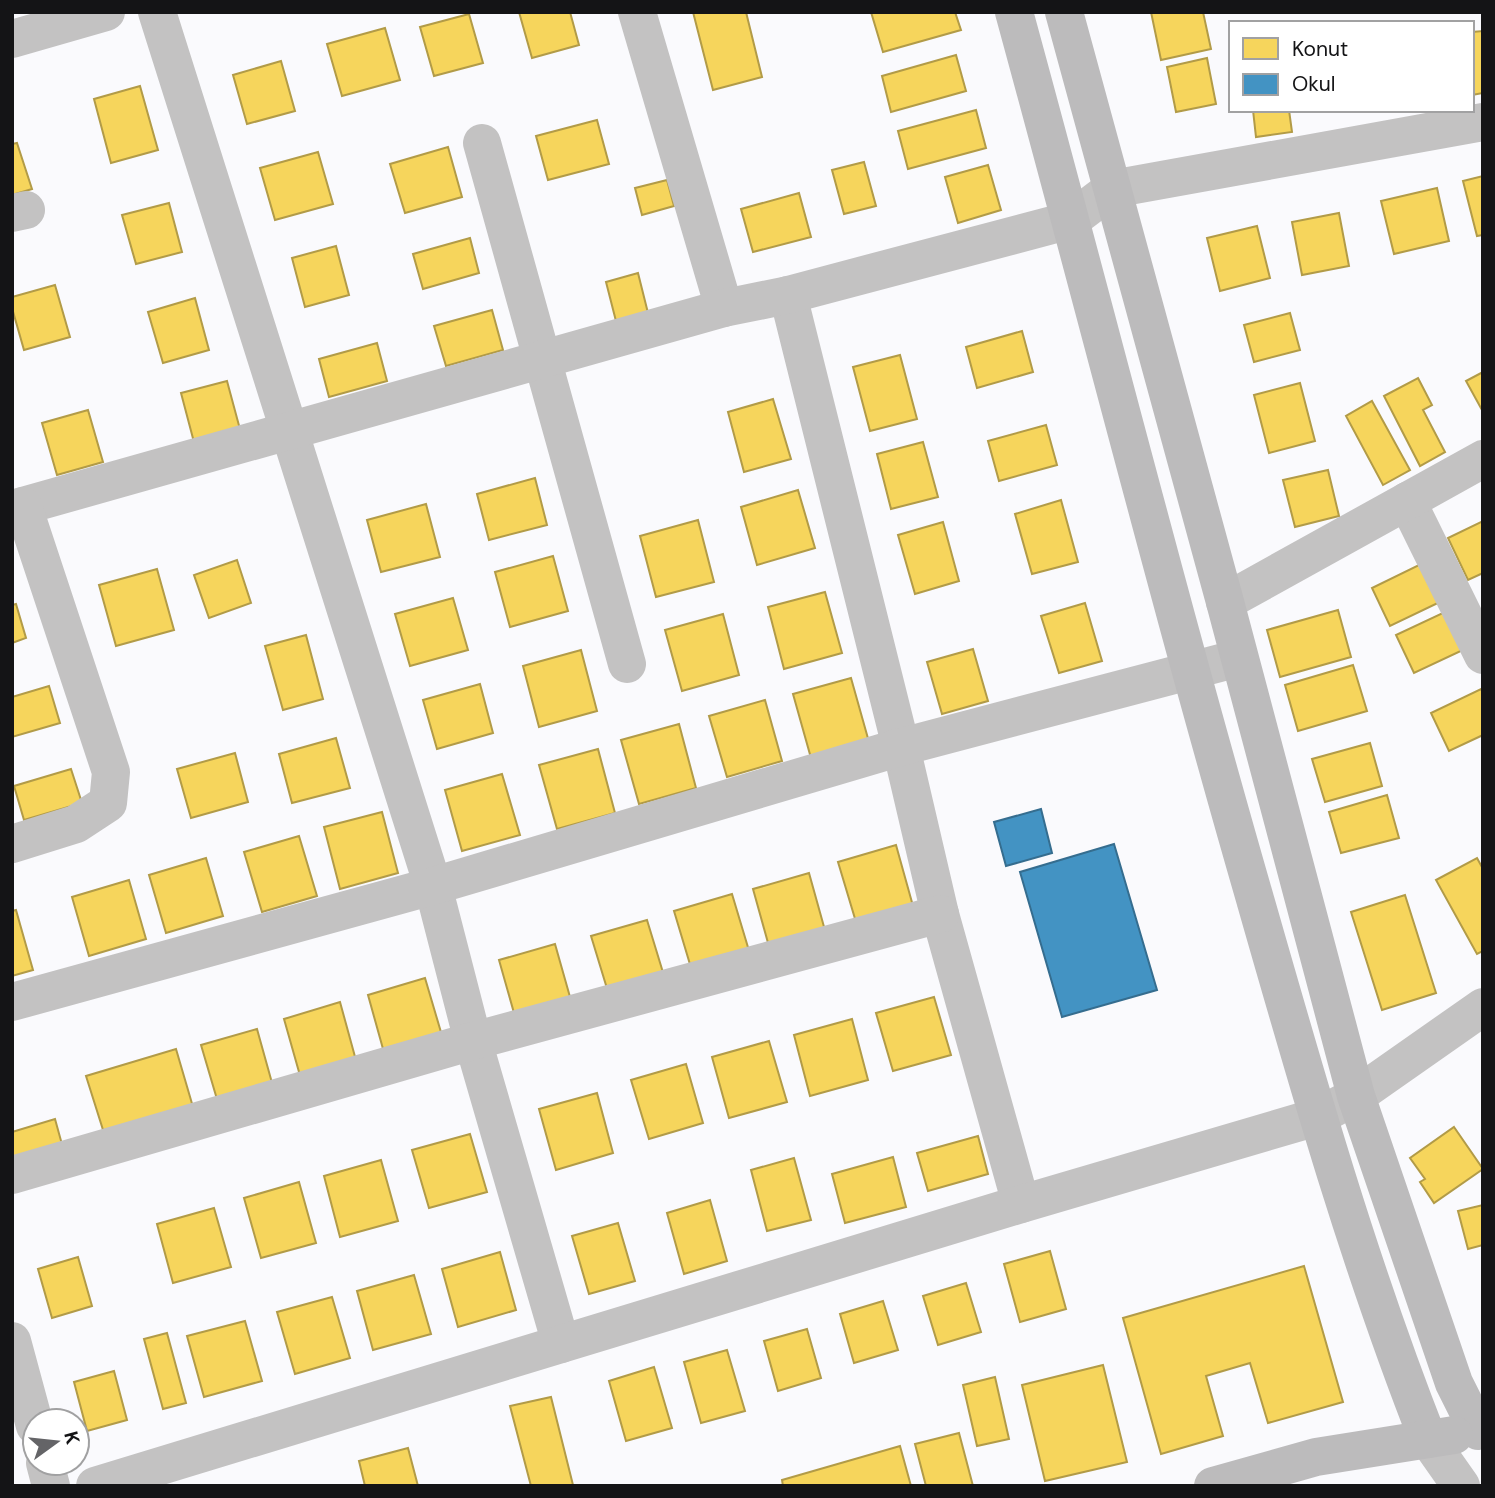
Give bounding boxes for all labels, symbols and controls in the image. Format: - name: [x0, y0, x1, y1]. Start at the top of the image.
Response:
- legend: [1229, 21, 1474, 112]
- text: Konut: [1292, 35, 1348, 63]
- text: Okul: [1292, 70, 1336, 98]
- north arrow: [21, 1407, 91, 1477]
- text: K: [58, 1428, 86, 1447]

